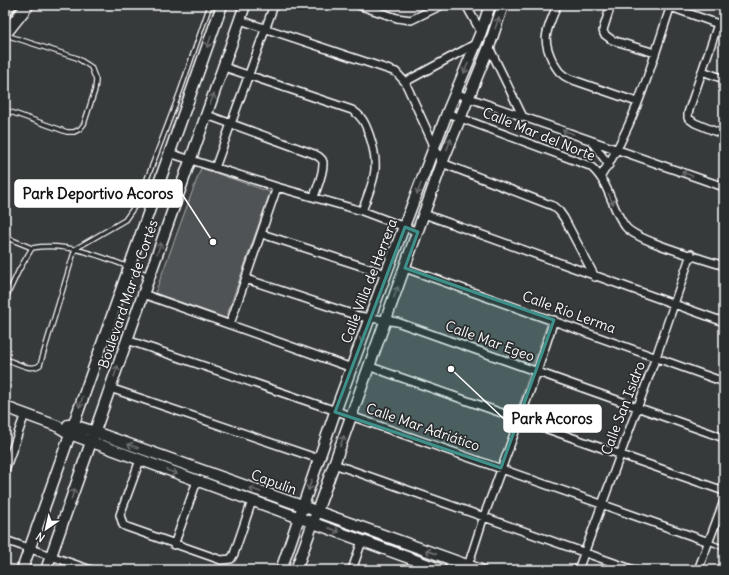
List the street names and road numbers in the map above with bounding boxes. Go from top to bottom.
street label: Calle Mar del Norte [480,103,598,165]
street label: Calle Villa de Herrera [337,216,401,346]
street label: Boulevard Mar de Cortés [94,217,162,371]
street label: Calle Río Lerma [520,287,618,337]
street label: Calle Mar Egeo [443,317,537,366]
street label: Calle San Isidro [597,359,649,457]
street label: Calle Mar Adriático [364,399,482,455]
street label: Capulín [249,465,299,499]

